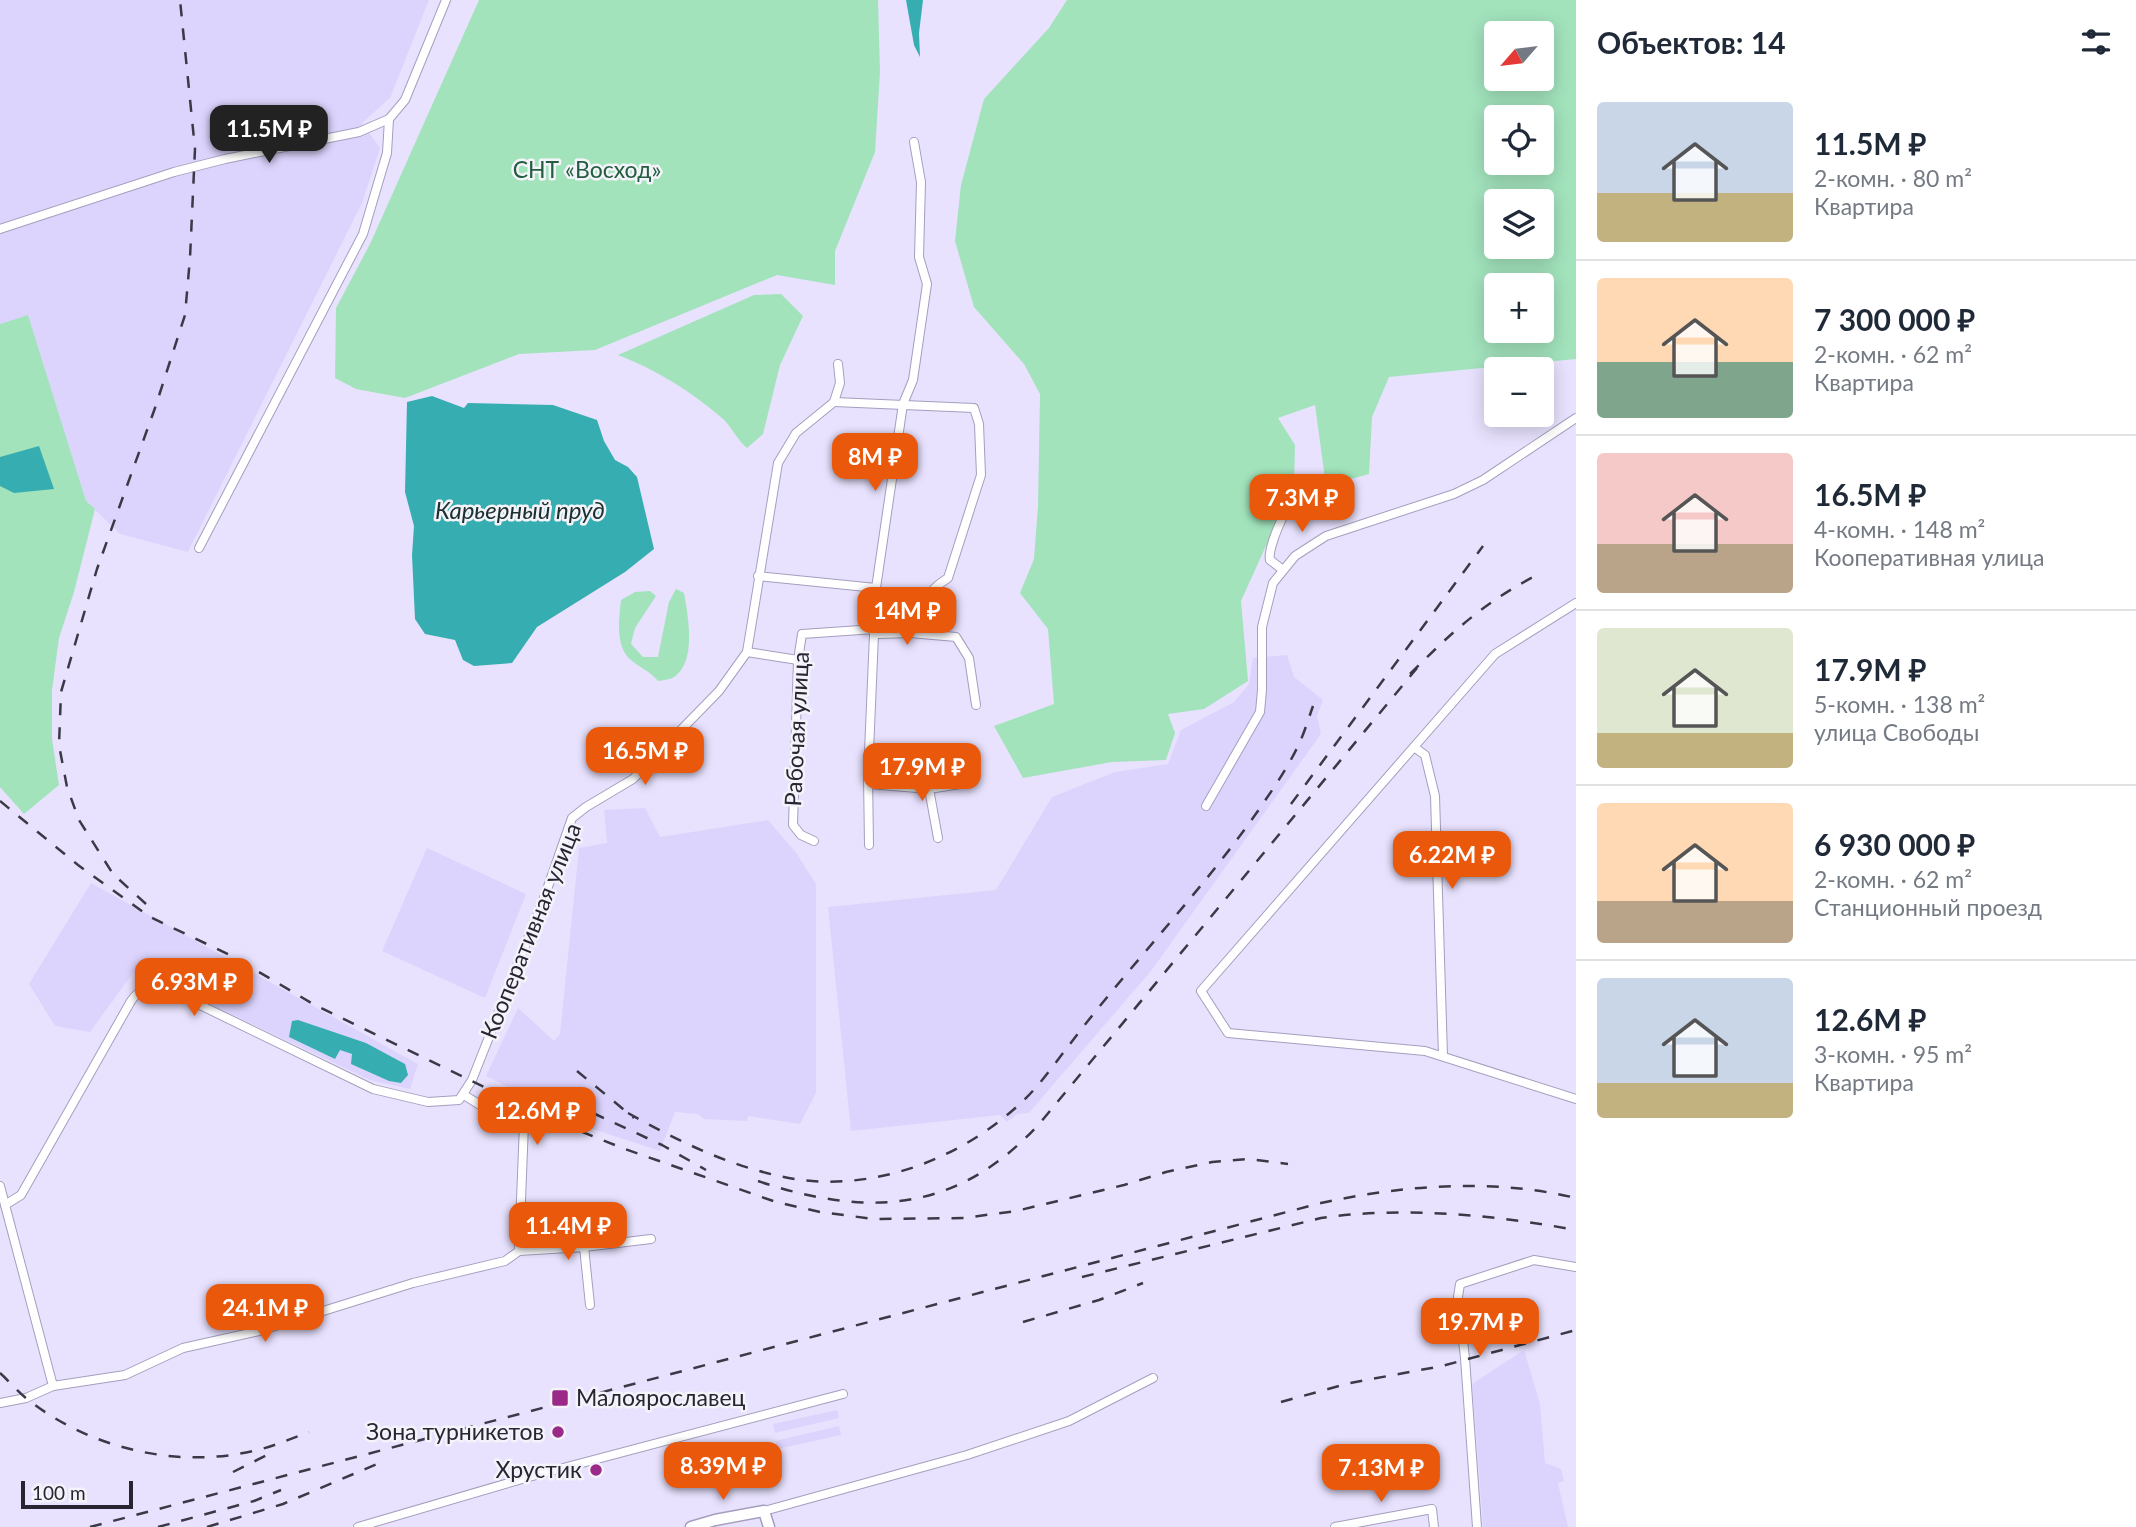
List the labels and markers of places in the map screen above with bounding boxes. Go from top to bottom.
pin: 11.5M ₽ [204,106,334,165]
pin: 8M ₽ [834,434,916,493]
pin: 7.3M ₽ [1245,475,1359,534]
pin: 14M ₽ [858,588,956,647]
pin: 16.5M ₽ [580,728,710,787]
pin: 17.9M ₽ [857,744,987,803]
pin: 6.22M ₽ [1387,832,1517,891]
pin: 6.93M ₽ [129,958,259,1018]
pin: 12.6M ₽ [472,1088,602,1147]
pin: 11.4M ₽ [503,1202,633,1262]
pin: 24.1M ₽ [200,1284,330,1344]
pin: 19.7M ₽ [1415,1298,1545,1358]
place label: Малоярославец [576,1383,746,1411]
marker: Малоярославец [550,1388,570,1408]
place label: Зона турникетов [366,1417,544,1445]
marker: Зона турникетов [550,1424,566,1440]
pin: 8.39M ₽ [658,1442,788,1502]
pin: 7.13M ₽ [1316,1444,1446,1504]
place label: Хрустик [495,1455,582,1483]
marker: Хрустик [588,1462,604,1478]

